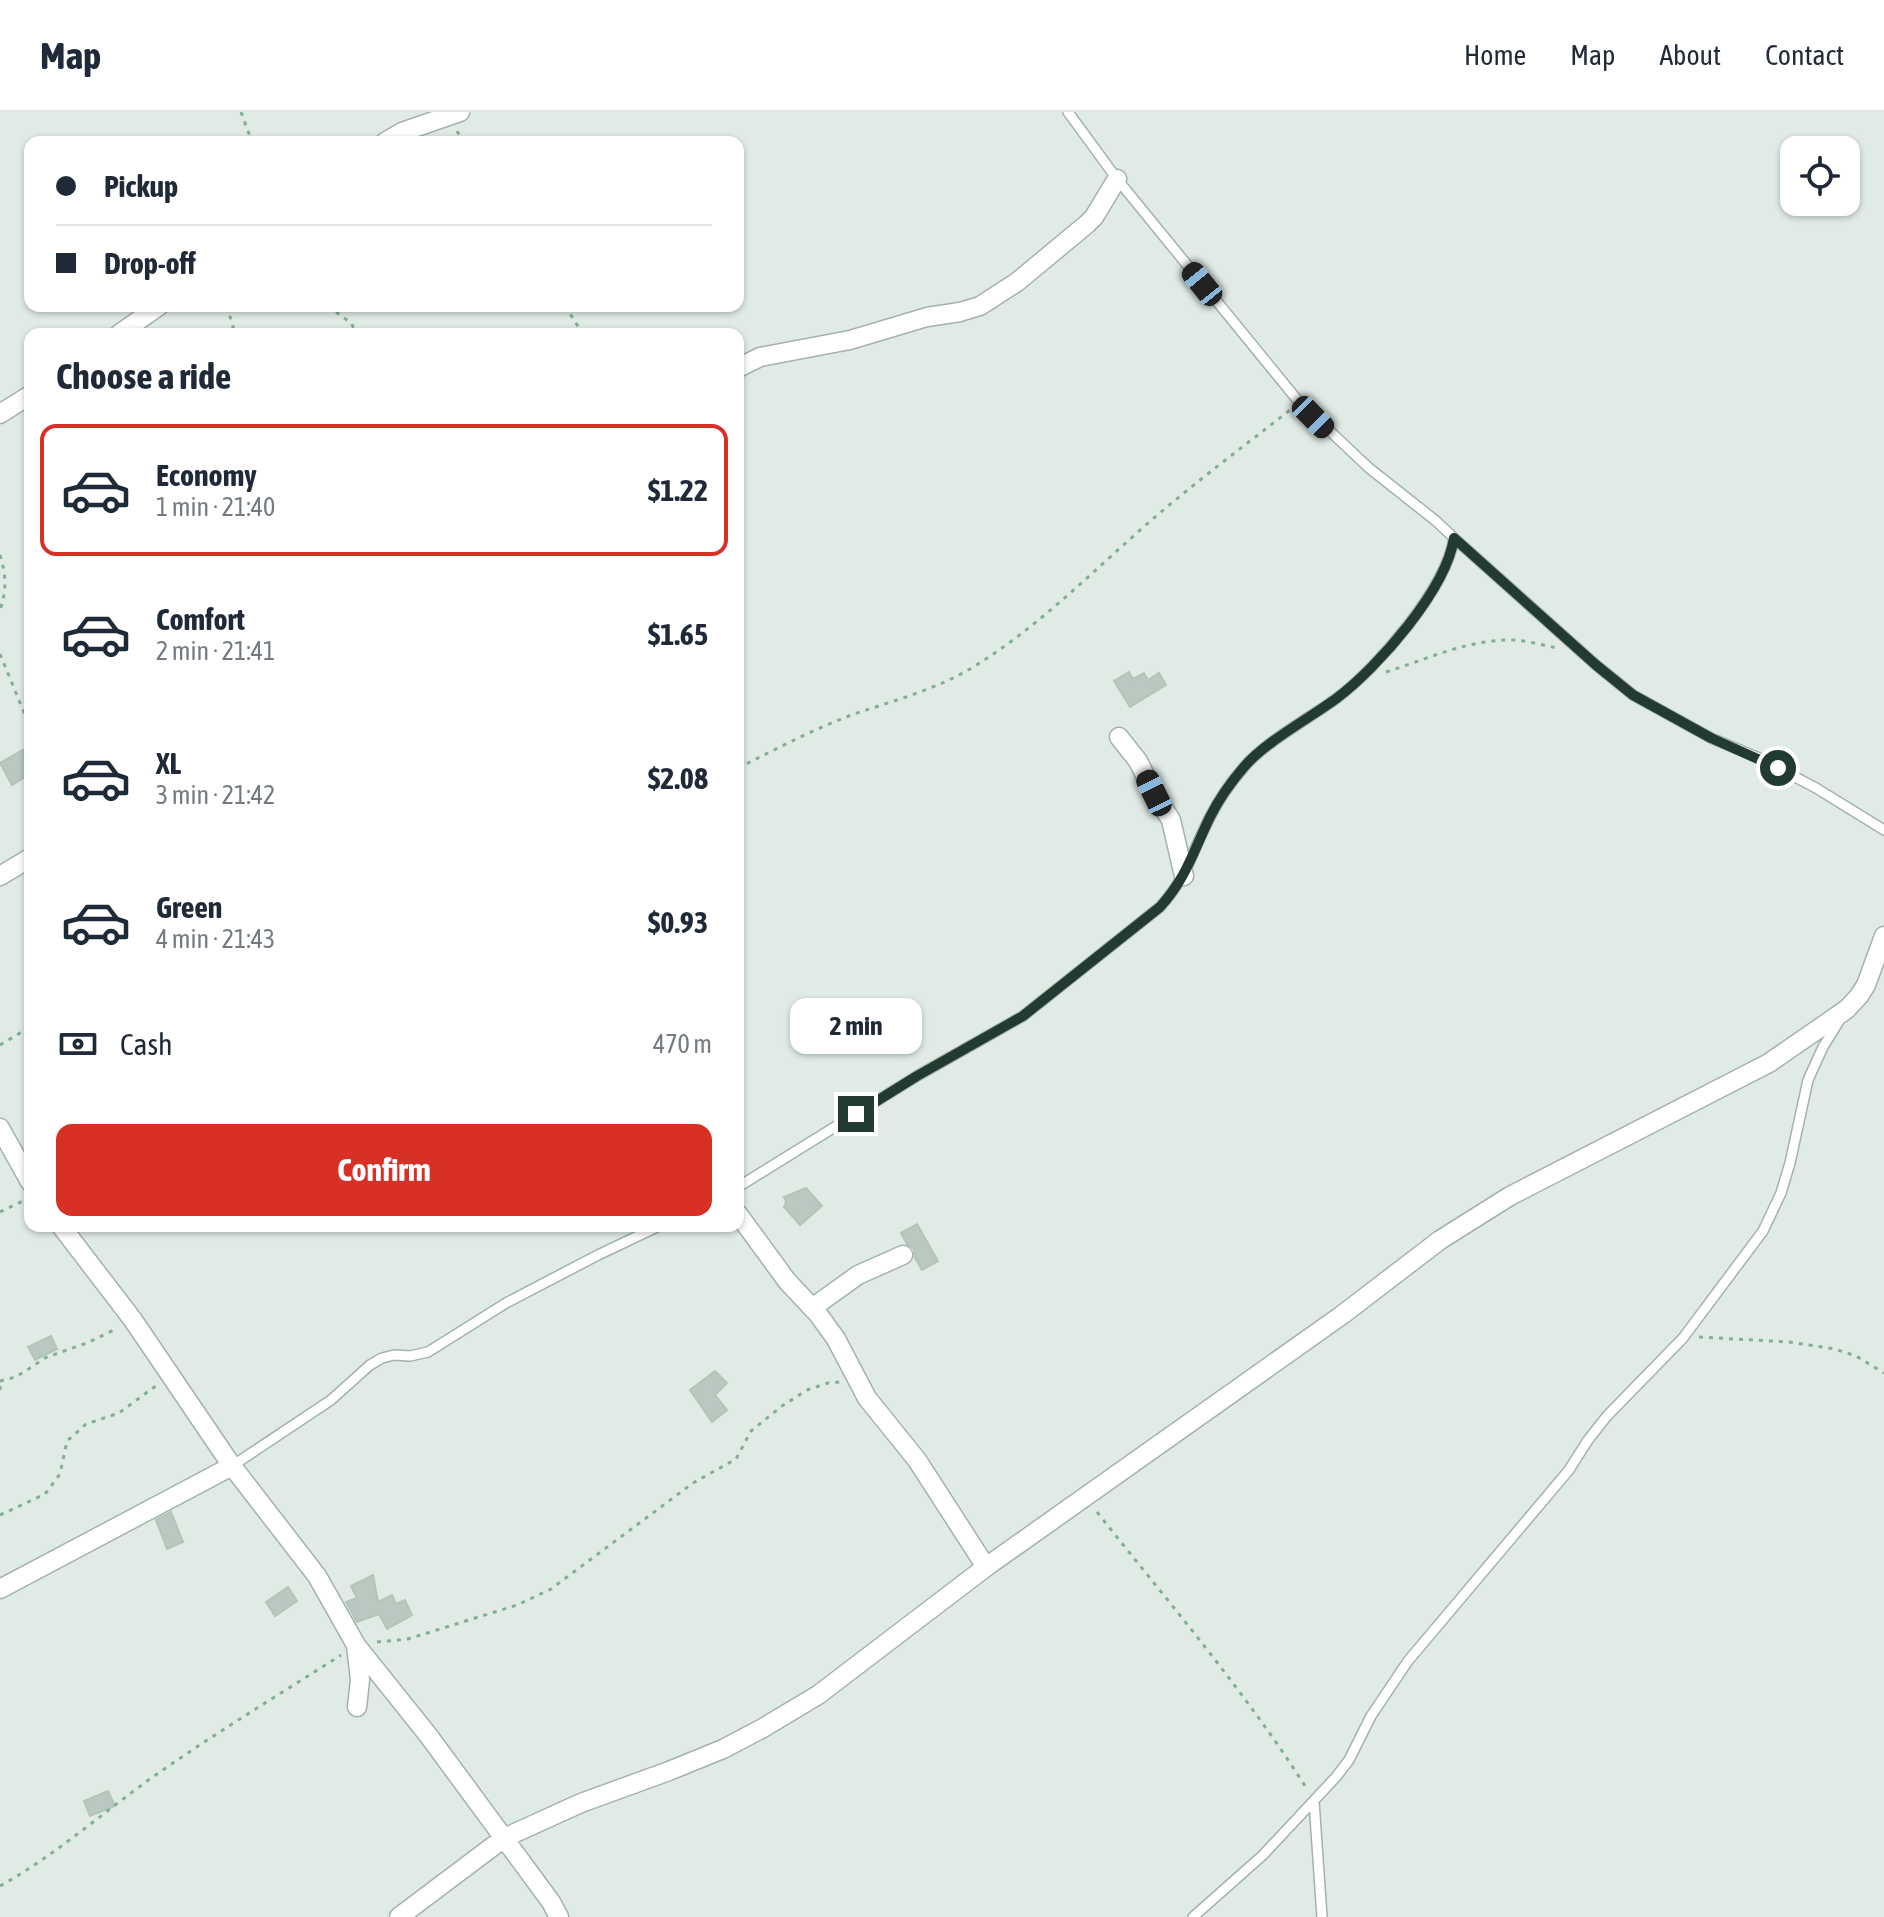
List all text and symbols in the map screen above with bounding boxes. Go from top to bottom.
text: Map [40,34,101,77]
text: Home [1464,39,1526,71]
text: Map [1570,39,1615,71]
text: About [1659,39,1721,71]
text: Contact [1765,39,1844,71]
map controls [1780,136,1860,216]
button: locate [1780,136,1860,216]
text: Pickup [104,169,178,203]
text: Drop-off [104,246,196,280]
car [1178,258,1226,310]
text: Choose a ride [56,355,231,397]
car [1288,392,1338,442]
icon: car [60,454,132,526]
text: Economy [156,458,257,492]
text: $1.22 [648,473,708,507]
text: 1 min · 21:40 [156,492,275,522]
icon: car [60,598,132,670]
text: Comfort [156,602,245,636]
text: $1.65 [648,617,708,651]
text: 2 min · 21:41 [156,636,275,666]
icon: car [60,742,132,814]
text: XL [156,746,181,780]
route start [1760,750,1796,786]
text: $2.08 [648,761,708,795]
car [1133,766,1175,820]
text: 3 min · 21:42 [156,780,275,810]
icon: car [60,886,132,958]
text: Green [156,890,222,924]
text: $0.93 [648,905,708,939]
text: 4 min · 21:43 [156,924,275,954]
callout: 2 min [790,998,922,1054]
text: 2 min [829,1011,883,1041]
icon: cash [56,1022,100,1066]
text: Cash [120,1027,173,1061]
text: 470 m [653,1029,712,1059]
route end [838,1096,874,1132]
button: Confirm [56,1124,712,1216]

